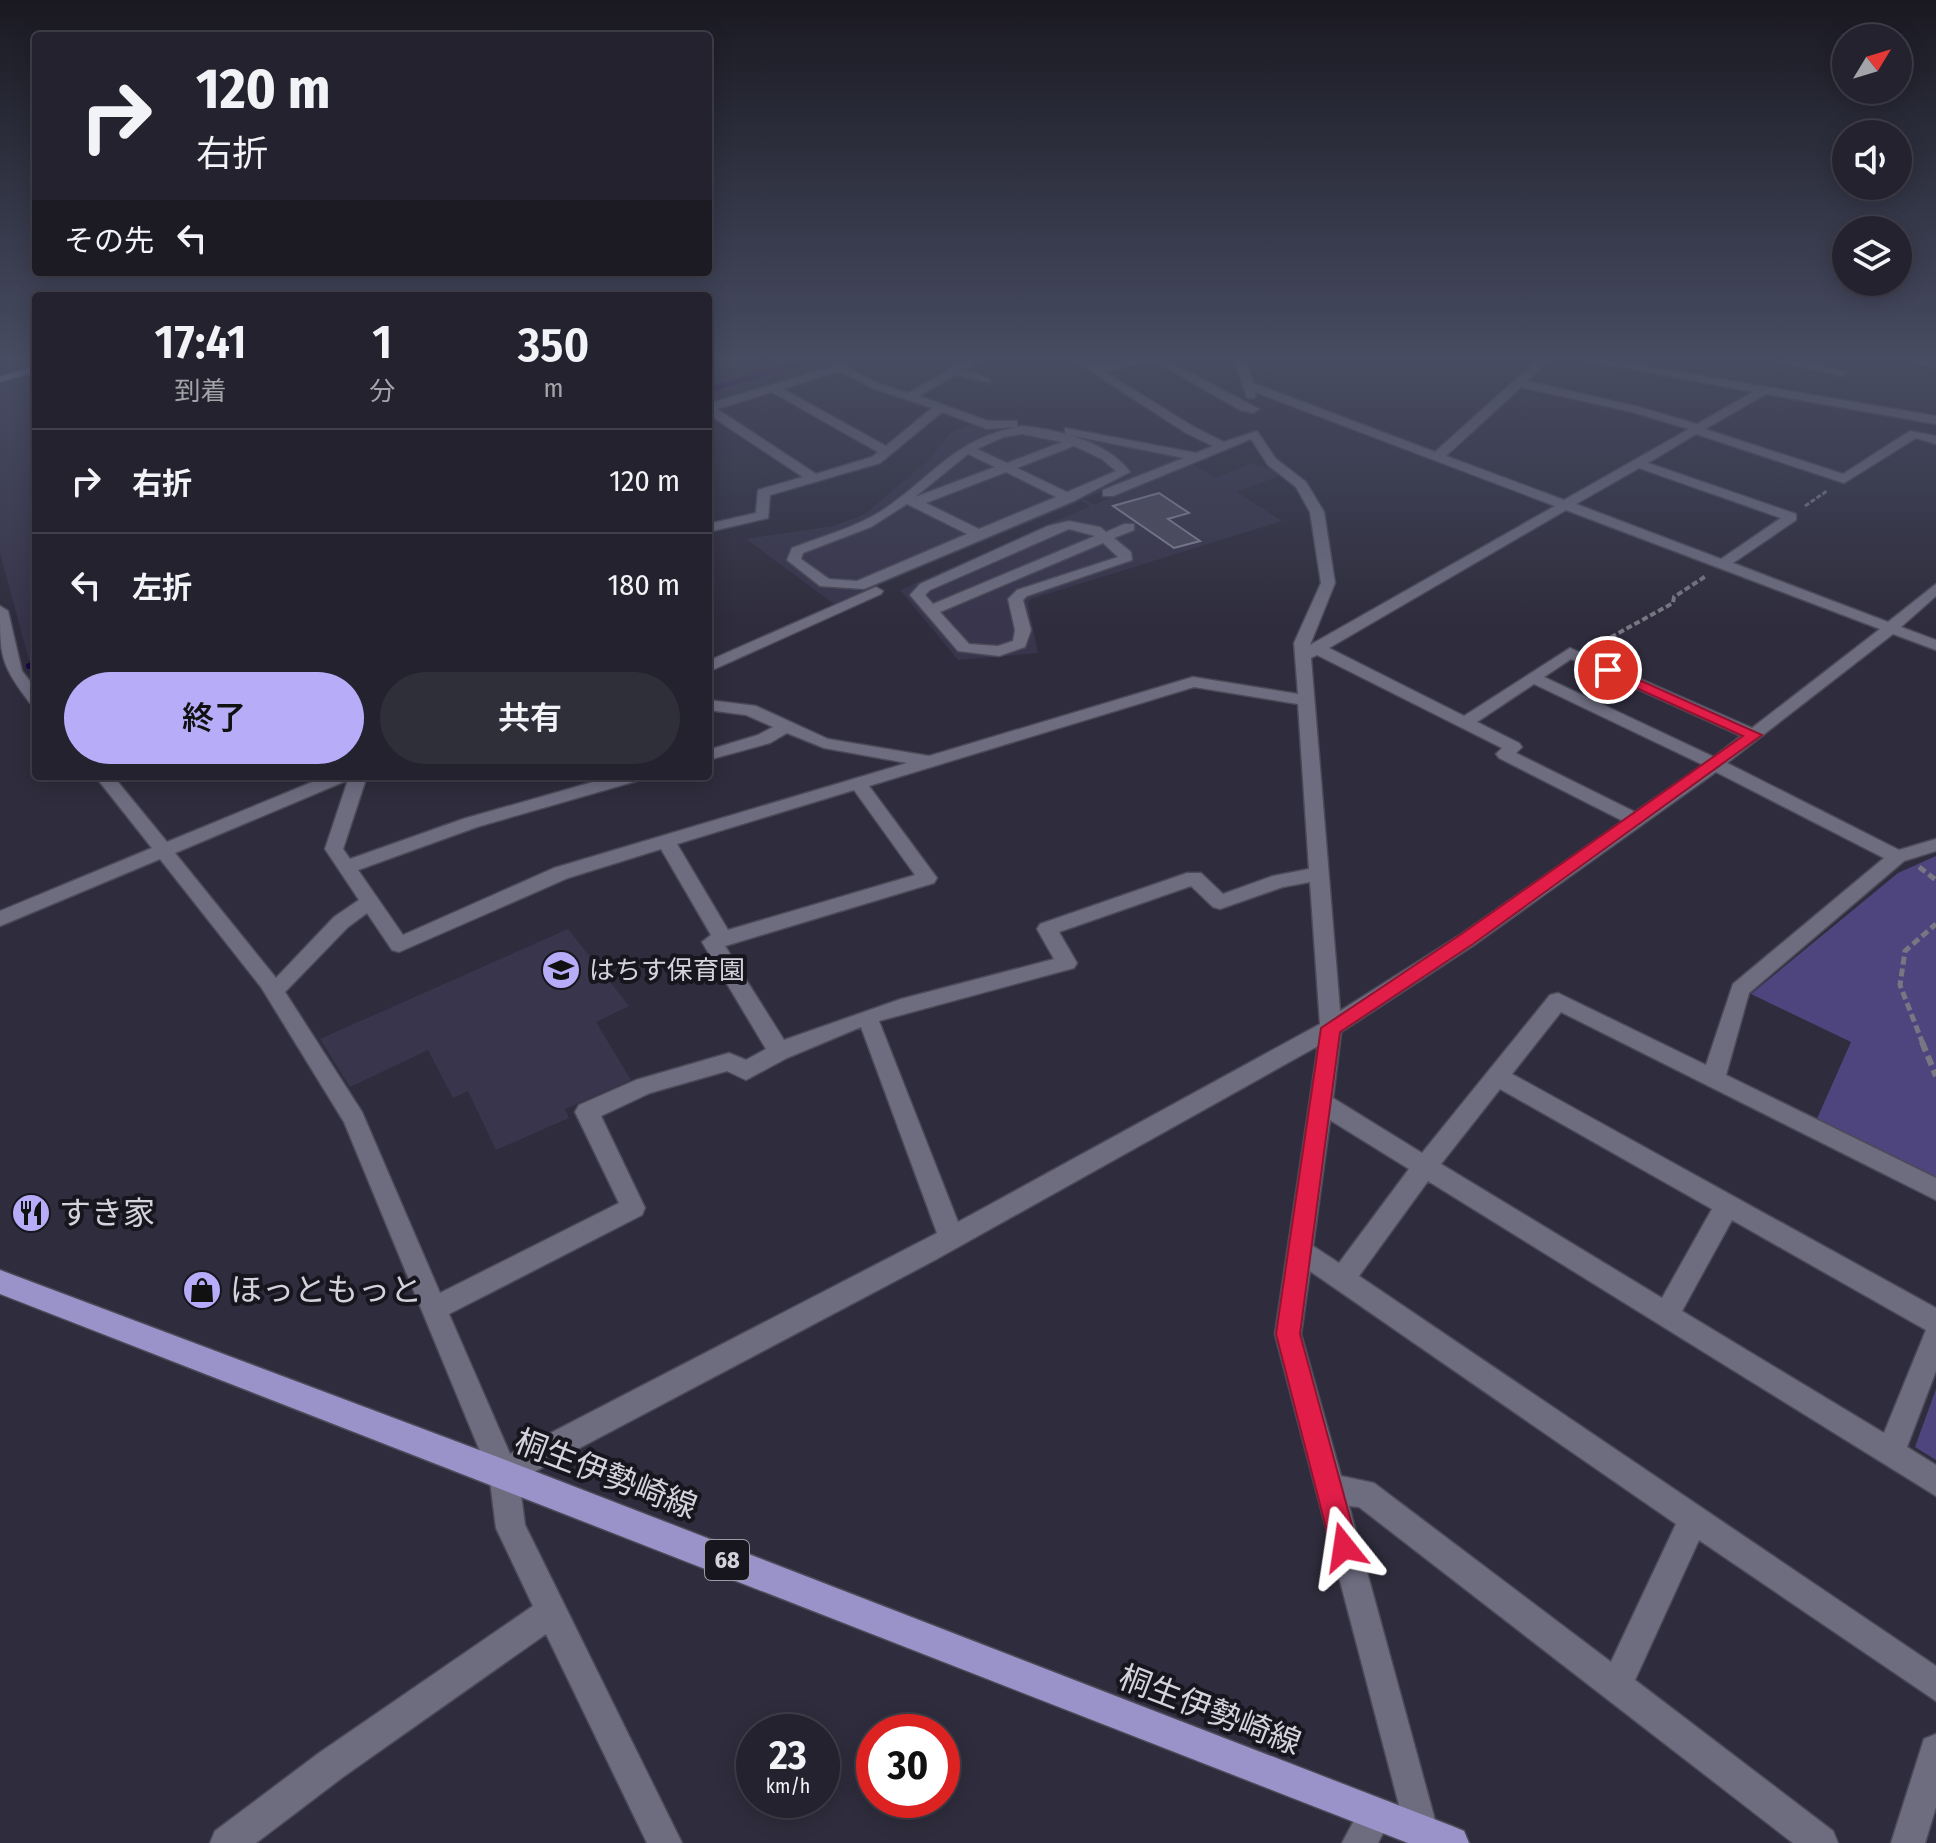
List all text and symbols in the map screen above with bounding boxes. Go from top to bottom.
north arrow [1832,24,1912,104]
map controls [1832,24,1912,296]
text: 120 m [196,56,331,123]
icon: right [64,64,168,168]
button: sound [1832,120,1912,200]
text: 右折 [196,132,268,176]
icon: left [170,216,214,260]
button: layers [1832,216,1912,296]
text: その先 [64,223,154,259]
text: 17:41 [155,313,247,371]
text: 1 [372,313,392,371]
text: 350 [518,316,589,374]
text: m [544,373,564,404]
text: 到着 [175,376,227,407]
text: 分 [369,376,395,407]
icon: right [64,459,108,503]
text: 120 m [609,463,680,499]
text: 右折 [132,466,192,502]
icon: left [64,563,108,607]
text: 180 m [608,567,680,603]
text: 左折 [132,570,192,606]
pin [1574,636,1642,704]
icon: arrive [1586,648,1630,692]
button: 終了 [64,672,364,764]
button: 共有 [380,672,680,764]
school or university icon: はちす保育園 [540,949,582,991]
place label: はちす保育園 [589,955,745,986]
restaurant icon: すき家 [10,1192,52,1234]
place label: すき家 [59,1194,155,1232]
shop icon: ほっともっと [181,1269,223,1311]
place label: ほっともっと [230,1271,422,1309]
street label: 桐生伊勢崎線 [510,1422,702,1526]
position arrow [1302,1505,1386,1589]
road number: 68 [705,1540,749,1580]
street label: 桐生伊勢崎線 [1114,1658,1306,1762]
speed limit sign: 30 [856,1714,960,1818]
text: 23 [769,1732,807,1780]
text: km/h [766,1774,810,1798]

